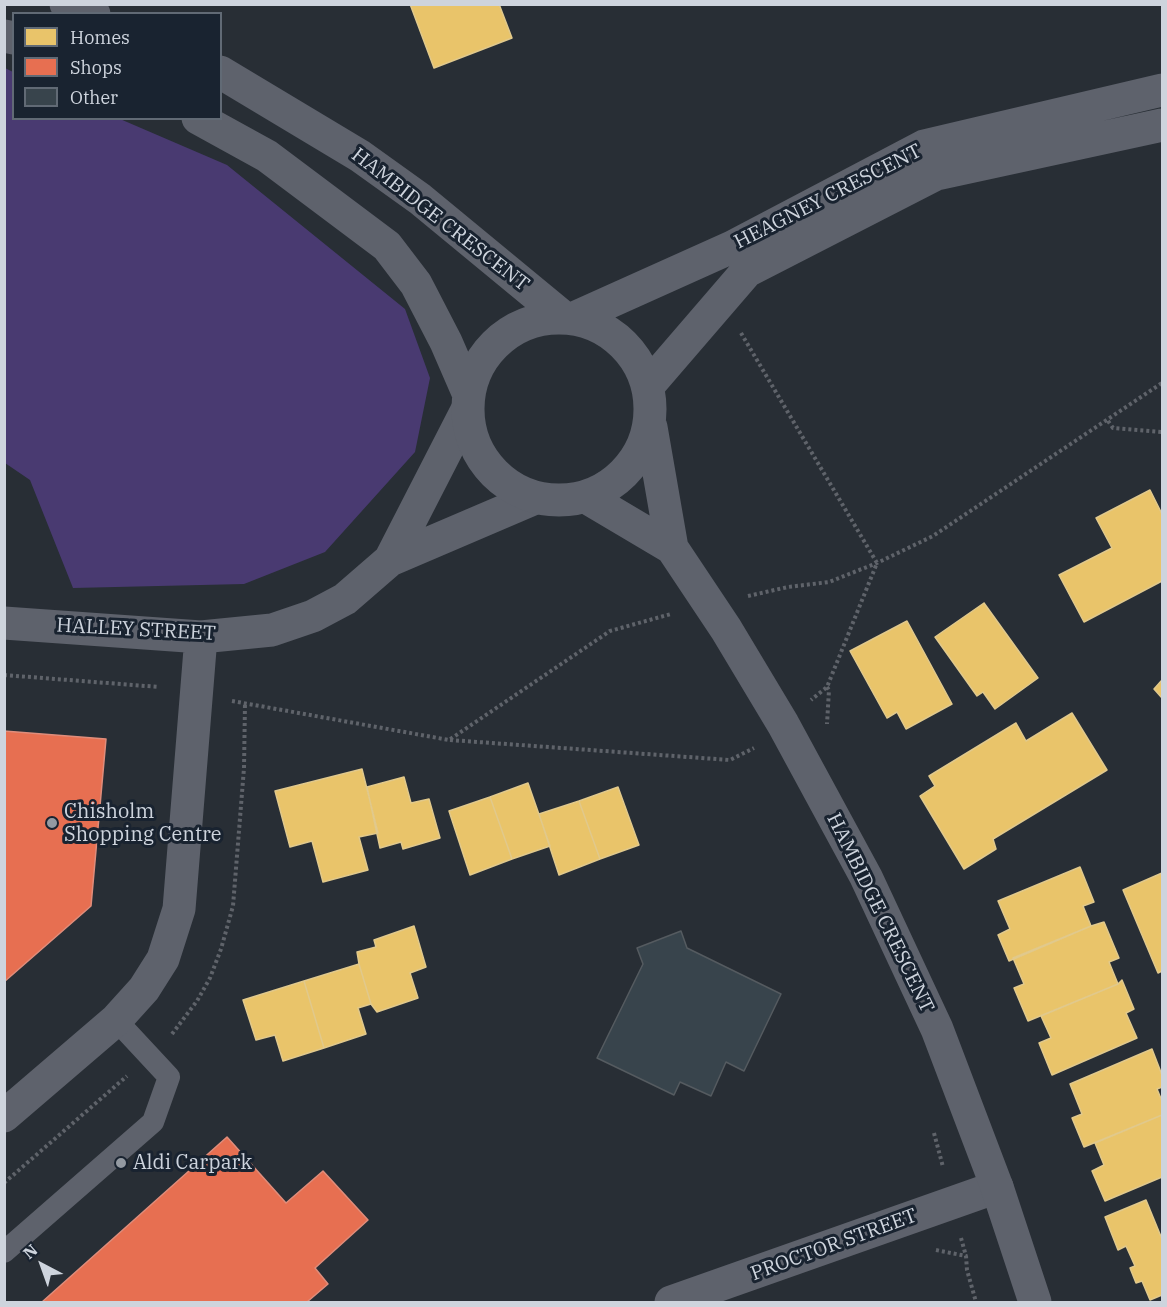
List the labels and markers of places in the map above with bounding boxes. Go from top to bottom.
place label: Chisholm Shopping Centre [64,800,222,847]
marker: Chisholm Shopping Centre [45,816,59,830]
place label: Aldi Carpark [133,1151,252,1175]
marker: Aldi Carpark [114,1156,128,1170]

